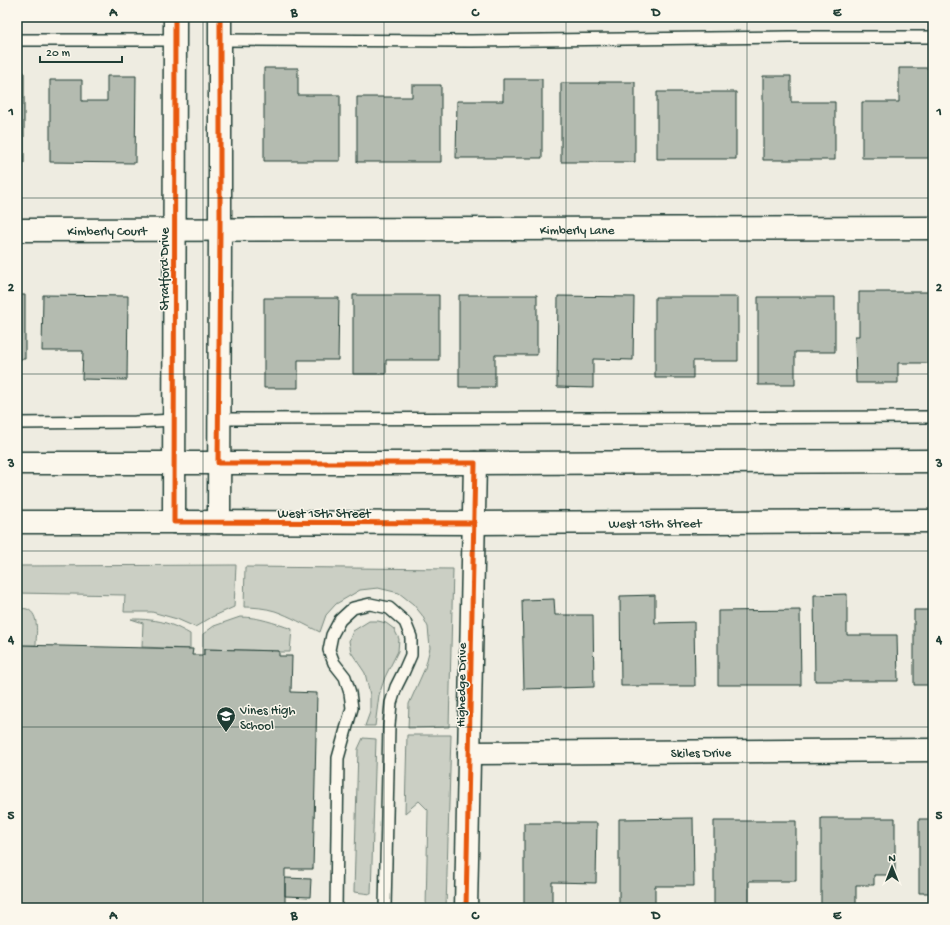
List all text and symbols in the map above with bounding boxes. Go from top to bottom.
text: A [108,6,118,21]
text: B [290,6,299,21]
text: C [470,6,480,21]
text: D [651,6,661,21]
text: E [833,6,842,21]
scale bar [40,38,122,64]
text: 20 m [46,47,71,61]
text: 1 [7,105,14,120]
text: 1 [935,105,942,120]
street label: Kimberly Lane [540,224,615,239]
street label: Kimberly Court [67,225,149,240]
street label: Stratford Drive [158,227,173,310]
text: 2 [8,281,15,296]
text: 2 [936,281,943,296]
text: 3 [7,457,15,472]
text: 3 [935,457,943,472]
street label: West 15th Street [277,507,372,522]
street label: West 15th Street [608,517,703,532]
text: 4 [7,633,15,648]
text: 4 [935,633,943,648]
street label: Highedge Drive [454,642,471,727]
place label: Vines High School [239,704,295,734]
school or university icon: Vines High School [215,705,237,733]
street label: Skiles Drive [671,746,732,762]
text: 5 [8,809,15,824]
text: 5 [936,809,943,824]
north arrow [872,847,912,887]
text: N [888,853,896,865]
text: A [108,909,118,924]
text: B [290,909,299,924]
text: C [470,909,480,924]
text: D [651,909,661,924]
text: E [833,909,842,924]

